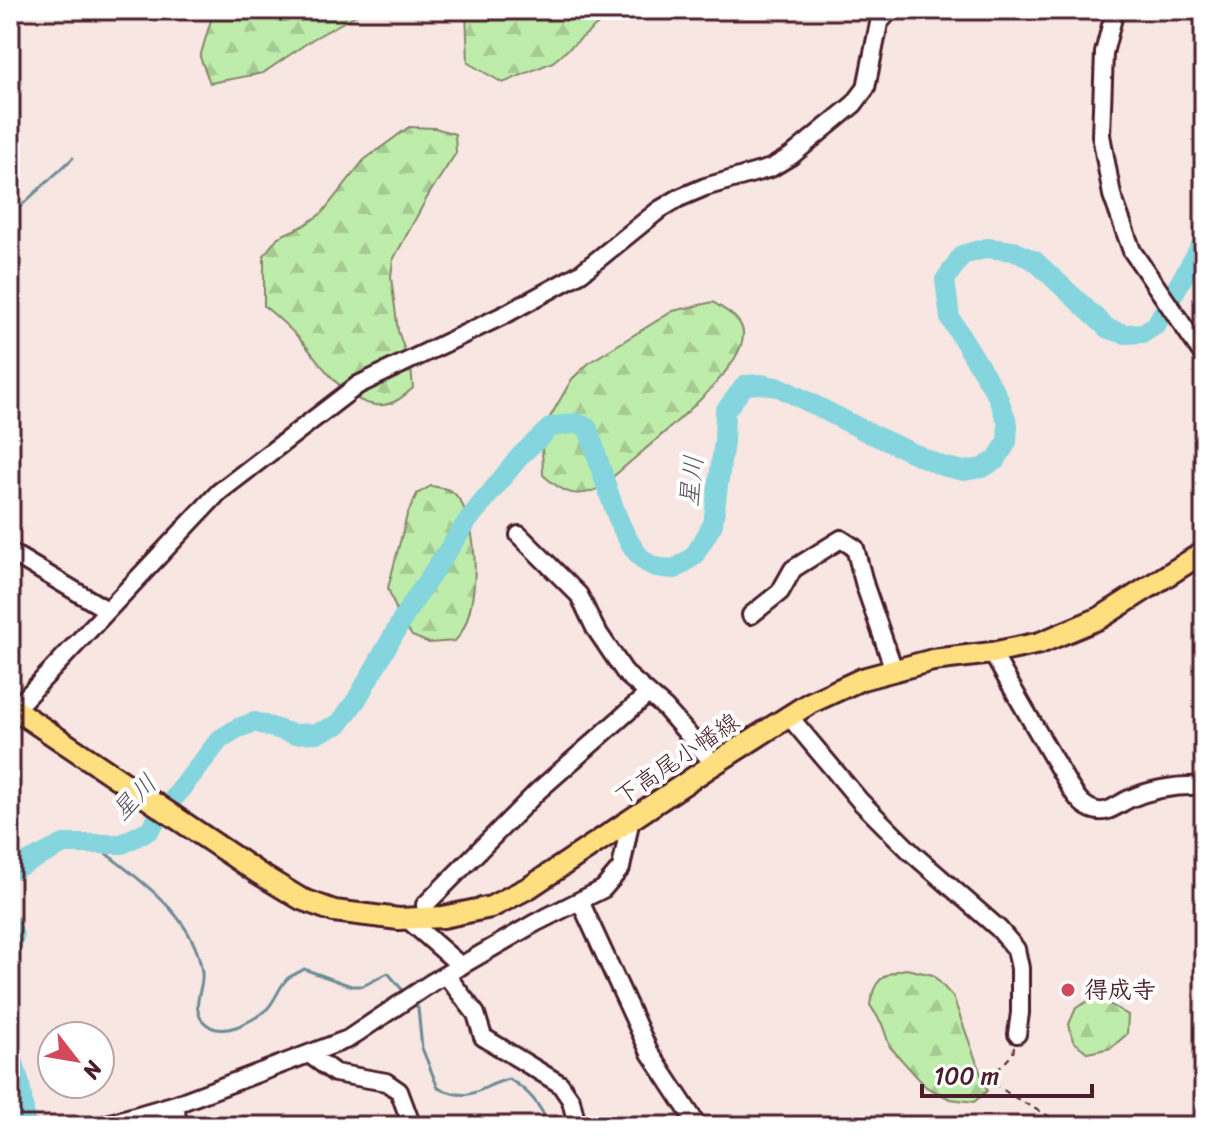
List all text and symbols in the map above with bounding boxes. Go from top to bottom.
water label: 星川 [665,453,717,509]
street label: 下高尾小幡線 [606,701,748,817]
water label: 星川 [99,762,169,832]
place label: 得成寺 [1084,969,1156,1011]
marker: 得成寺 [1059,981,1077,999]
north arrow [36,1020,116,1100]
scale bar [922,1048,1092,1098]
text: N [72,1053,114,1087]
text: 100 m [934,1055,999,1097]

